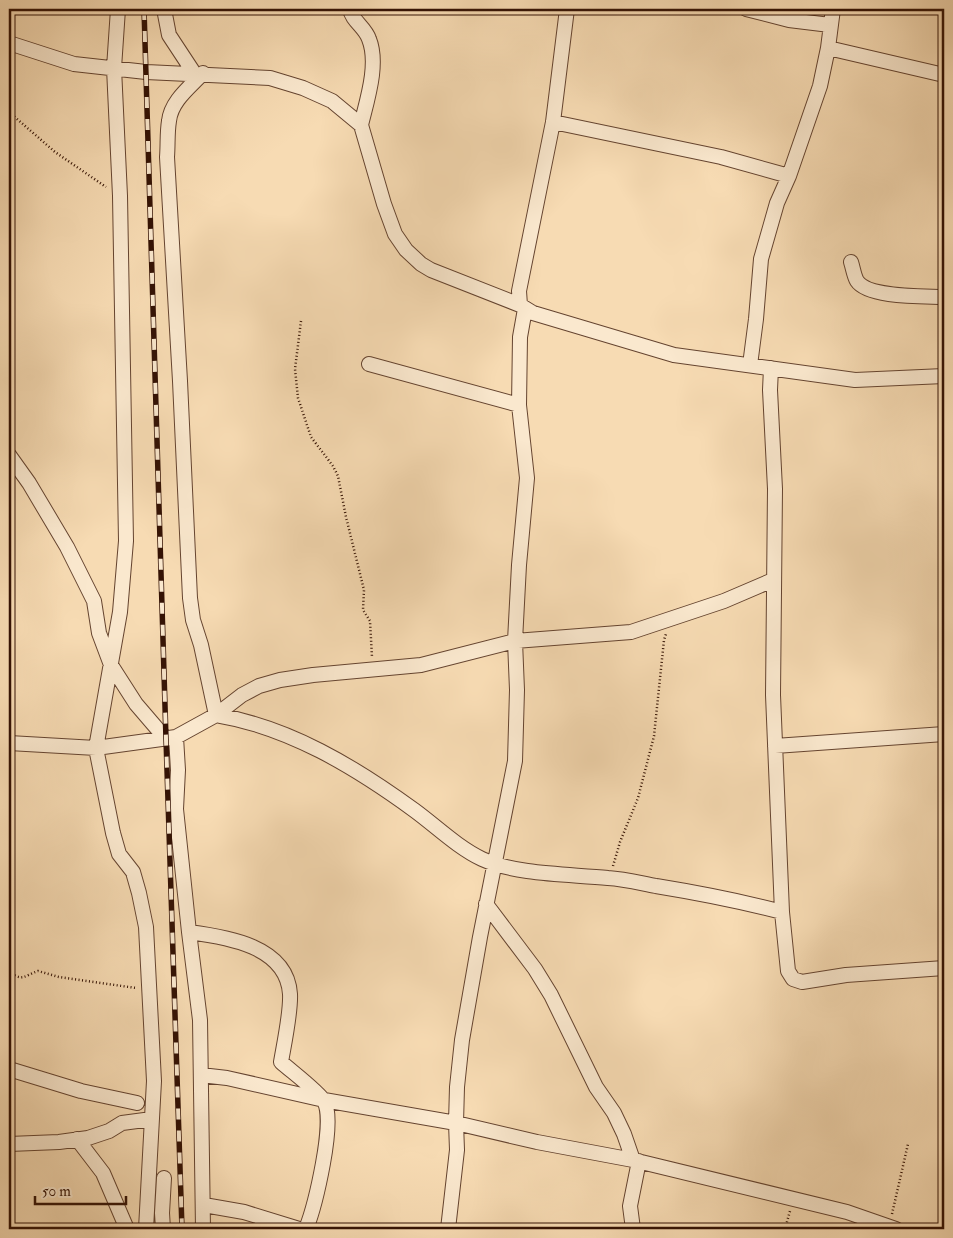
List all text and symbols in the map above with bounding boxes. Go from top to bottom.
scale bar [35,1173,126,1205]
text: 50 m [42,1182,71,1201]

